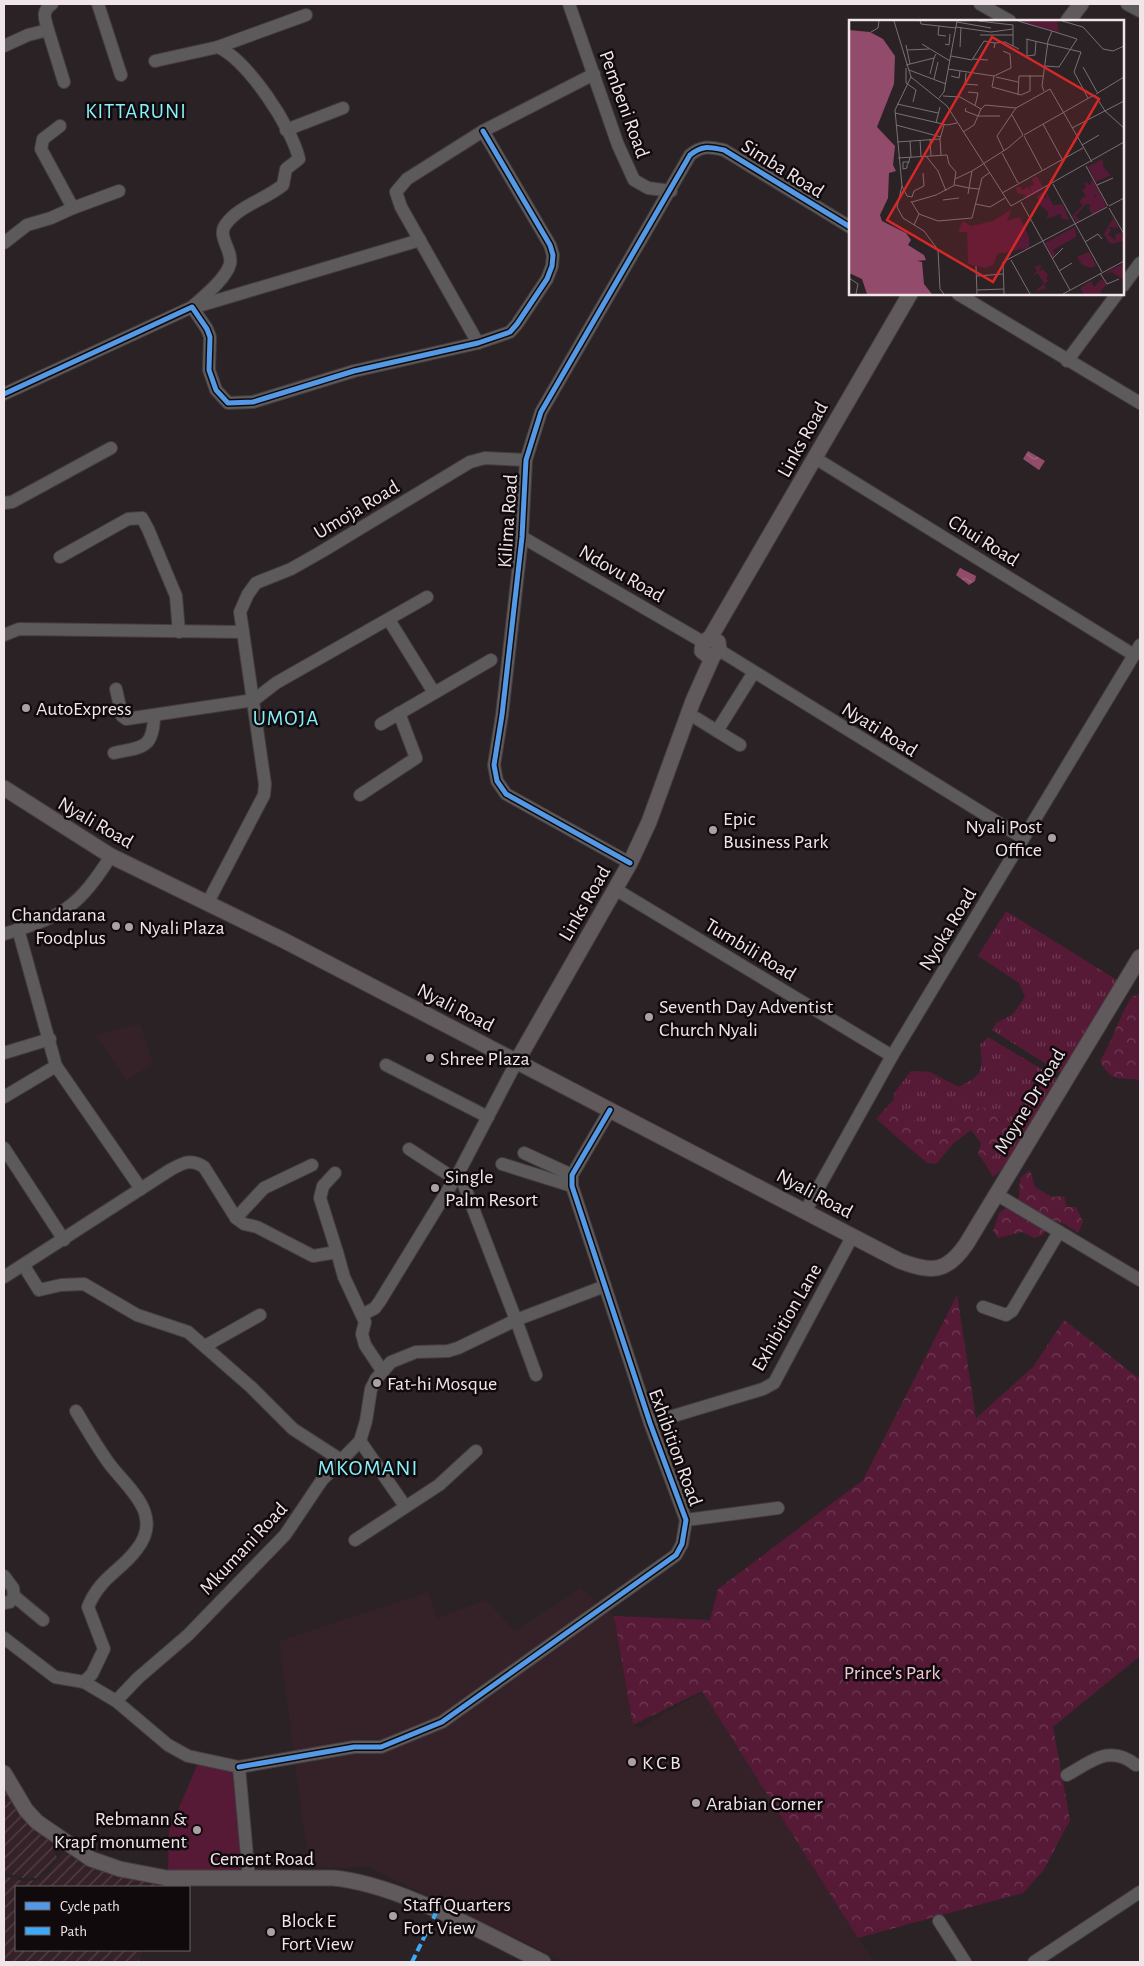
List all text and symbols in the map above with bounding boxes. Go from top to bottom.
inset map [849,20,1124,295]
street label: Pembeni Road [595,48,653,161]
district label: KITTARUNI [85,101,187,122]
street label: Simba Road [738,136,827,202]
street label: Links Road [774,398,832,481]
street label: Kilima Road [495,474,521,569]
street label: Umoja Road [310,477,403,543]
street label: Chui Road [945,511,1022,570]
street label: Ndovu Road [575,541,668,606]
place label: AutoExpress [36,699,132,719]
street label: Nyati Road [838,699,921,761]
marker: AutoExpress [20,702,32,714]
district label: UMOJA [253,708,319,729]
street label: Nyali Road [54,793,137,852]
place label: Epic Business Park [723,809,828,852]
place label: Nyali Post Office [965,817,1043,860]
marker: Epic Business Park [707,824,719,836]
marker: Nyali Post Office [1046,832,1058,844]
street label: Links Road [555,863,614,944]
street label: Nyoka Road [916,885,980,974]
place label: Chandarana Foodplus [12,905,106,948]
street label: Tumbili Road [701,915,799,985]
place label: Nyali Plaza [139,918,225,938]
marker: Chandarana Foodplus [110,920,122,932]
marker: Nyali Plaza [123,921,135,933]
street label: Nyali Road [414,980,497,1036]
place label: Seventh Day Adventist Church Nyali [659,997,834,1040]
marker: Seventh Day Adventist Church Nyali [643,1011,655,1023]
street label: Moyne Dr Road [991,1045,1069,1158]
place label: Shree Plaza [440,1049,530,1069]
marker: Shree Plaza [424,1052,436,1064]
street label: Nyali Road [773,1165,856,1222]
place label: Single Palm Resort [445,1167,538,1210]
marker: Single Palm Resort [429,1182,441,1194]
street label: Exhibition Lane [748,1261,826,1374]
place label: Fat-hi Mosque [387,1374,497,1394]
marker: Fat-hi Mosque [371,1377,383,1389]
street label: Exhibition Road [645,1386,705,1509]
district label: MKOMANI [318,1457,418,1479]
street label: Mkumani Road [196,1499,291,1599]
park label: Prince's Park [844,1663,940,1683]
place label: K C B [642,1753,681,1773]
marker: K C B [626,1756,638,1768]
place label: Arabian Corner [706,1794,823,1814]
marker: Arabian Corner [690,1797,702,1809]
place label: Rebmann & Krapf monument [54,1809,188,1852]
marker: Rebmann & Krapf monument [191,1824,203,1836]
street label: Cement Road [210,1849,314,1869]
legend [15,1886,190,1951]
place label: Staff Quarters Fort View [403,1895,511,1938]
text: Cycle path [60,1899,120,1914]
marker: Staff Quarters Fort View [387,1910,399,1922]
place label: Block E Fort View [281,1911,354,1954]
text: Path [60,1924,87,1939]
marker: Block E Fort View [265,1926,277,1938]

